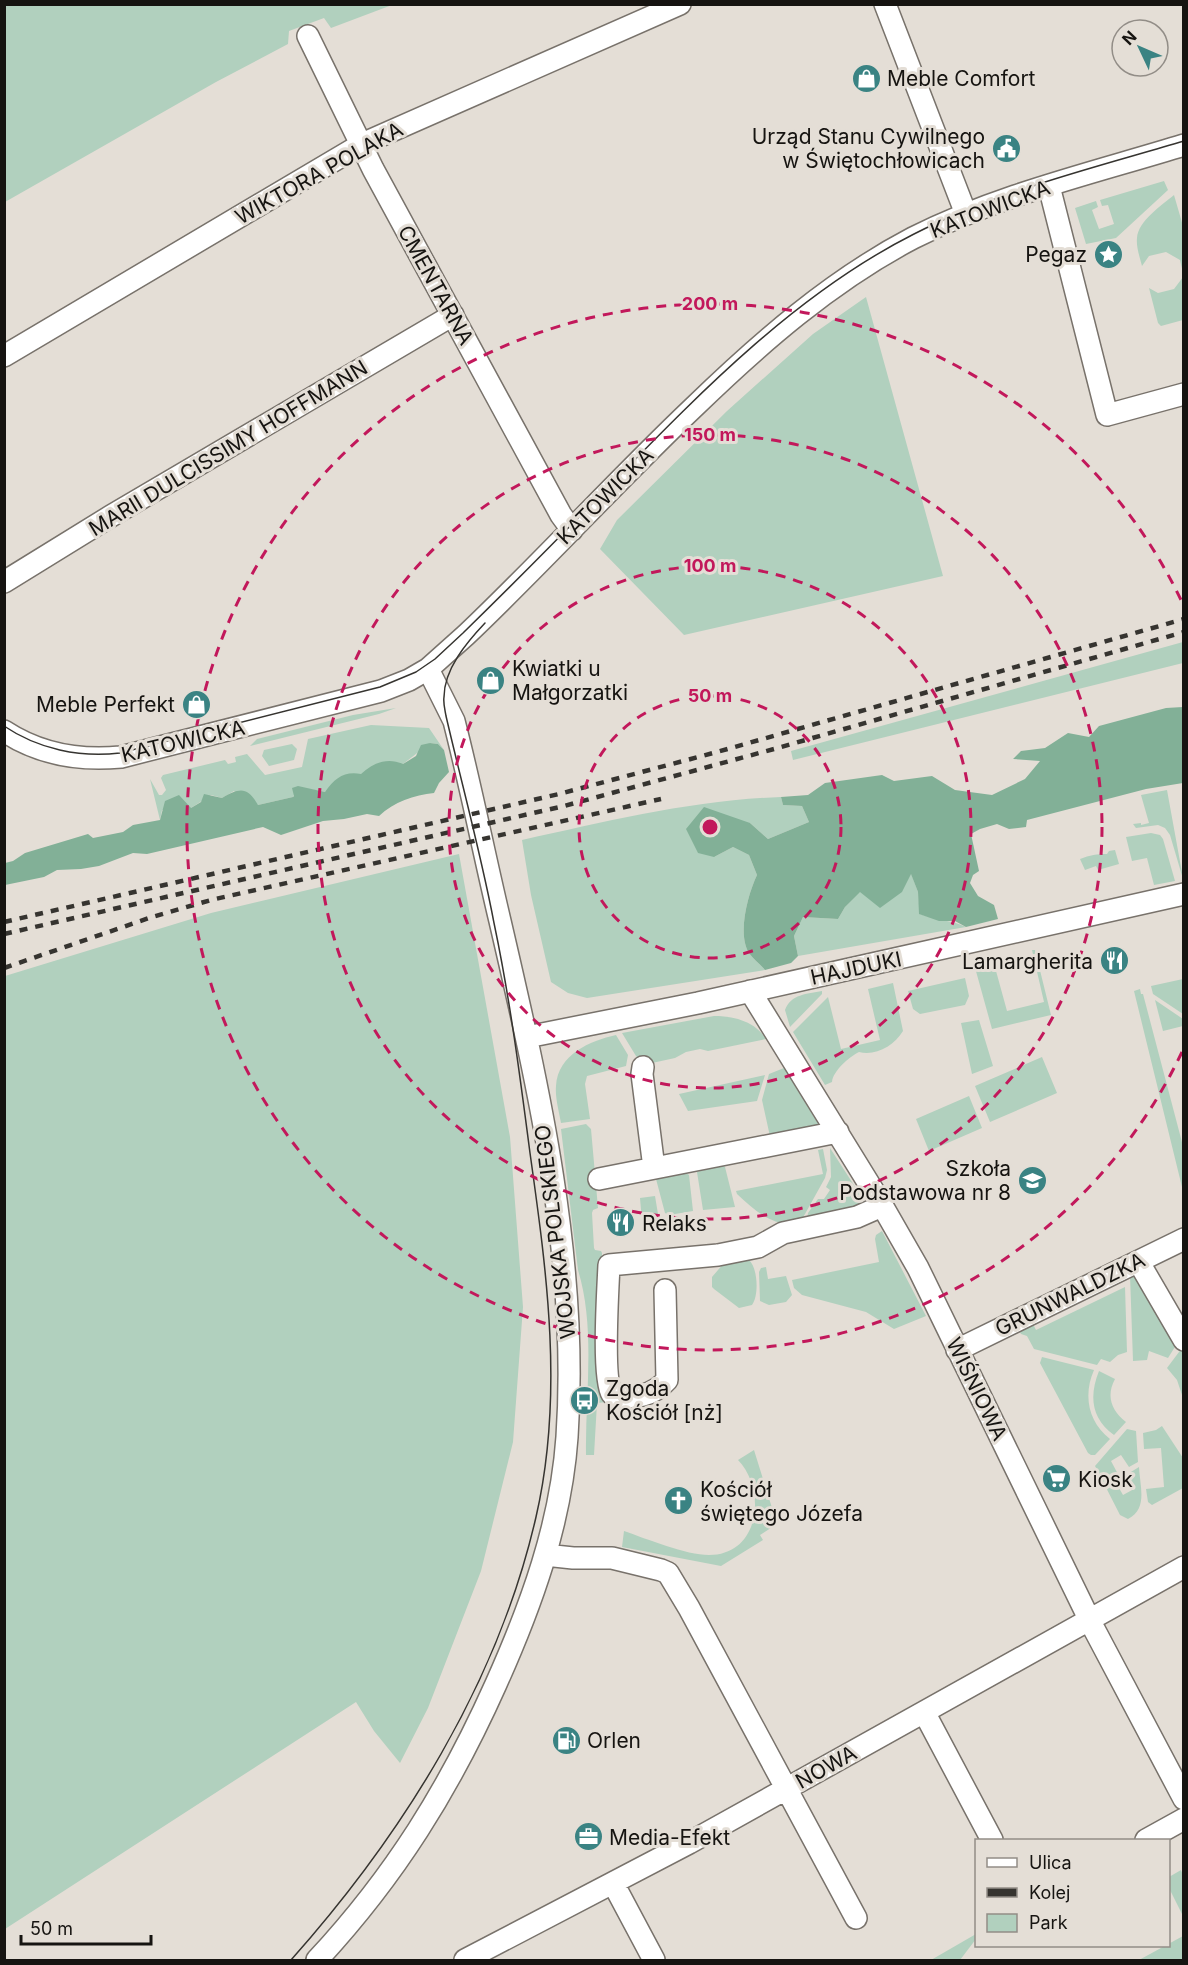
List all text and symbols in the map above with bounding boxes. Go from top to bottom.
north arrow [1110,18,1170,78]
text: N [1118,26,1141,49]
shop icon: Meble Comfort [850,62,882,94]
place label: Meble Comfort [887,66,1036,91]
street label: WIKTORA POLAKA [231,117,407,229]
place label: Urząd Stanu Cywilnego w Świętochłowicach [752,124,985,173]
public building icon: Urząd Stanu Cywilnego w Świętochłowicach [990,132,1022,164]
street label: KATOWICKA [927,175,1053,243]
street label: CMENTARNA [393,221,479,349]
place icon: Pegaz [1092,238,1124,270]
place label: Pegaz [1025,242,1087,267]
text: 200 m [682,293,738,314]
street label: MARII DULCISSIMY HOFFMANN [84,355,372,541]
text: 150 m [684,424,736,445]
street label: KATOWICKA [552,443,658,549]
text: 100 m [684,555,736,576]
place label: Kwiatki u Małgorzatki [512,656,628,705]
shop icon: Kwiatki u Małgorzatki [475,664,507,696]
text: 50 m [688,685,732,706]
shop icon: Meble Perfekt [180,688,212,720]
place label: Meble Perfekt [36,692,175,717]
street label: KATOWICKA [119,715,247,767]
centre of rings [700,817,720,837]
restaurant icon: Lamargherita [1098,945,1130,977]
street label: HAJDUKI [808,946,904,990]
place label: Lamargherita [962,949,1093,974]
street label: WOJSKA POLSKIEGO [529,1123,581,1341]
place label: Szkoła Podstawowa nr 8 [839,1156,1011,1205]
school or university icon: Szkoła Podstawowa nr 8 [1016,1164,1048,1196]
restaurant icon: Relaks [605,1207,637,1239]
place label: Relaks [642,1211,707,1236]
street label: GRUNWALDZKA [991,1247,1149,1341]
street label: WIŚNIOWA [941,1333,1014,1445]
place label: Zgoda Kościół [nż] [606,1376,723,1425]
bus stop icon: Zgoda Kościół [nż] [569,1384,601,1416]
supermarket icon: Kiosk [1041,1463,1073,1495]
place label: Kiosk [1078,1467,1133,1492]
place label: Kościół świętego Józefa [700,1477,863,1526]
church icon: Kościół świętego Józefa [663,1485,695,1517]
fuel station icon: Orlen [550,1724,582,1756]
place label: Orlen [587,1728,641,1753]
street label: NOWA [791,1740,861,1794]
office icon: Media-Efekt [572,1821,604,1853]
place label: Media-Efekt [609,1825,730,1850]
legend [975,1839,1170,1947]
text: Ulica [1029,1852,1072,1873]
text: Kolej [1029,1882,1070,1903]
scale bar [21,1908,152,1946]
text: Park [1029,1912,1068,1933]
text: 50 m [30,1918,73,1939]

